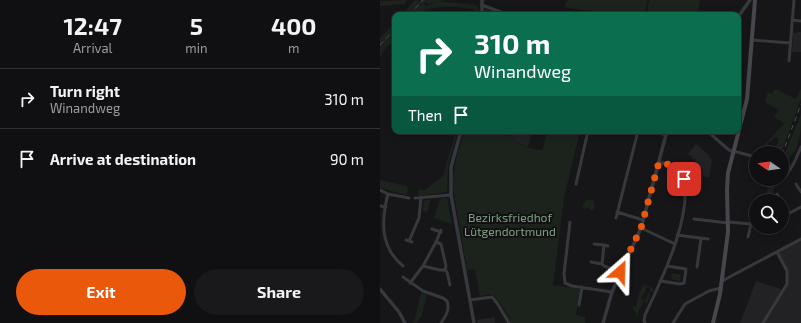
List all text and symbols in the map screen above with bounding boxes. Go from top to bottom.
text: 12:47 [63,11,122,40]
text: 5 [190,11,203,40]
text: 400 [271,11,317,40]
text: 310 m [474,26,550,60]
icon: right [408,28,460,80]
text: Arrival [73,40,112,56]
text: min [185,40,208,56]
text: m [288,40,299,56]
text: Winandweg [474,60,571,82]
text: Turn right [50,82,120,100]
icon: right [16,88,38,110]
text: 310 m [324,90,364,108]
text: Winandweg [50,100,120,116]
icon: arrive [450,104,472,126]
text: Then [408,106,442,124]
north arrow [749,146,789,186]
map controls [749,146,789,234]
icon: arrive [16,148,38,170]
text: Arrive at destination [50,150,196,168]
text: 90 m [330,150,364,168]
pin [667,162,701,196]
icon: arrive [673,168,695,190]
button: search [749,194,789,234]
park label: Bezirksfriedhof Lütgendortmund [464,210,556,238]
position arrow [599,251,641,293]
button: Exit [16,269,186,315]
button: Share [194,269,364,315]

